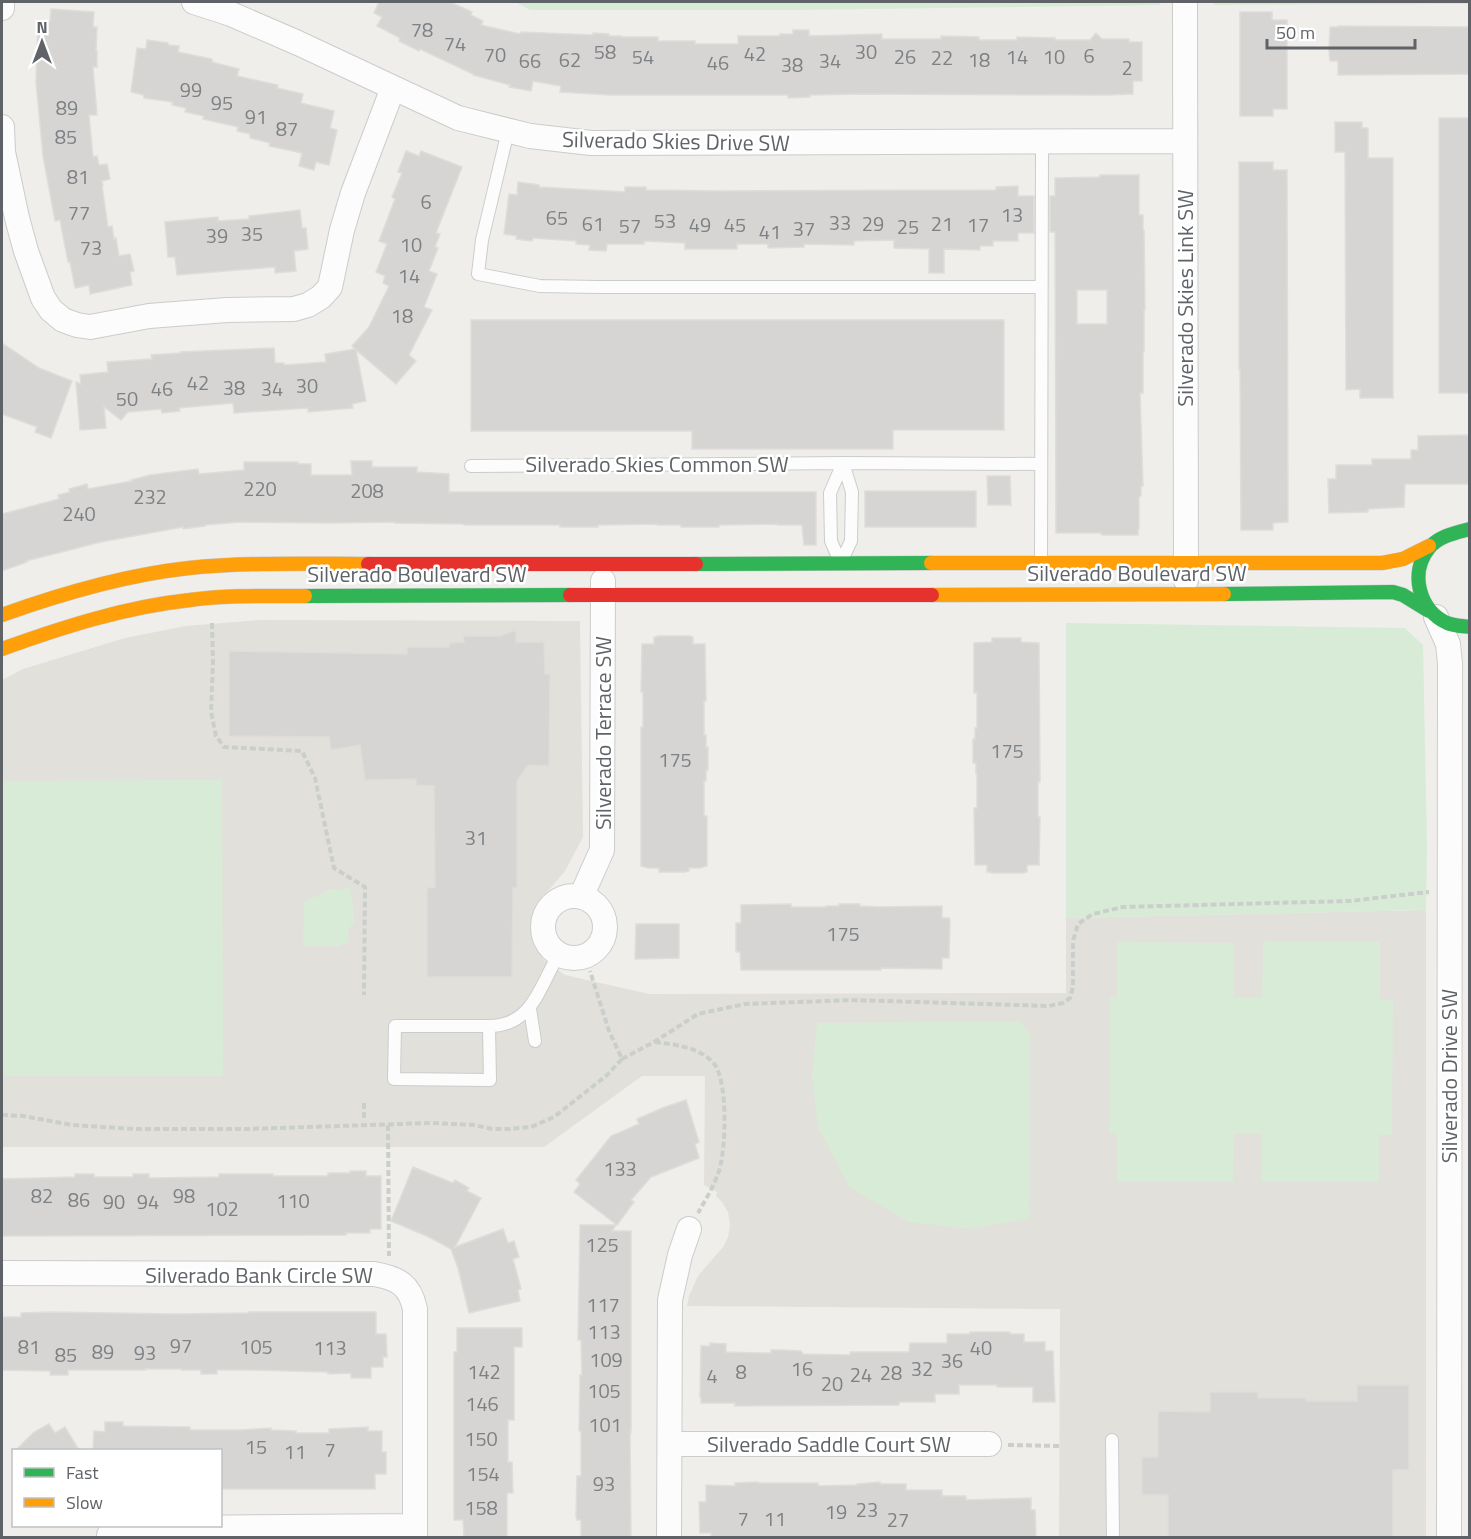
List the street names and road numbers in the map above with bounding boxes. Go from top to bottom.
street label: Silverado Skies Drive SW [562,122,790,160]
street label: Silverado Skies Link SW [1168,189,1202,407]
street label: Silverado Skies Common SW [525,447,789,481]
street label: Silverado Boulevard SW [1027,556,1247,590]
street label: Silverado Boulevard SW [307,557,527,591]
street label: Silverado Terrace SW [586,636,620,830]
street label: Silverado Drive SW [1432,989,1466,1163]
street label: Silverado Bank Circle SW [145,1258,373,1292]
street label: Silverado Saddle Court SW [707,1427,951,1461]

